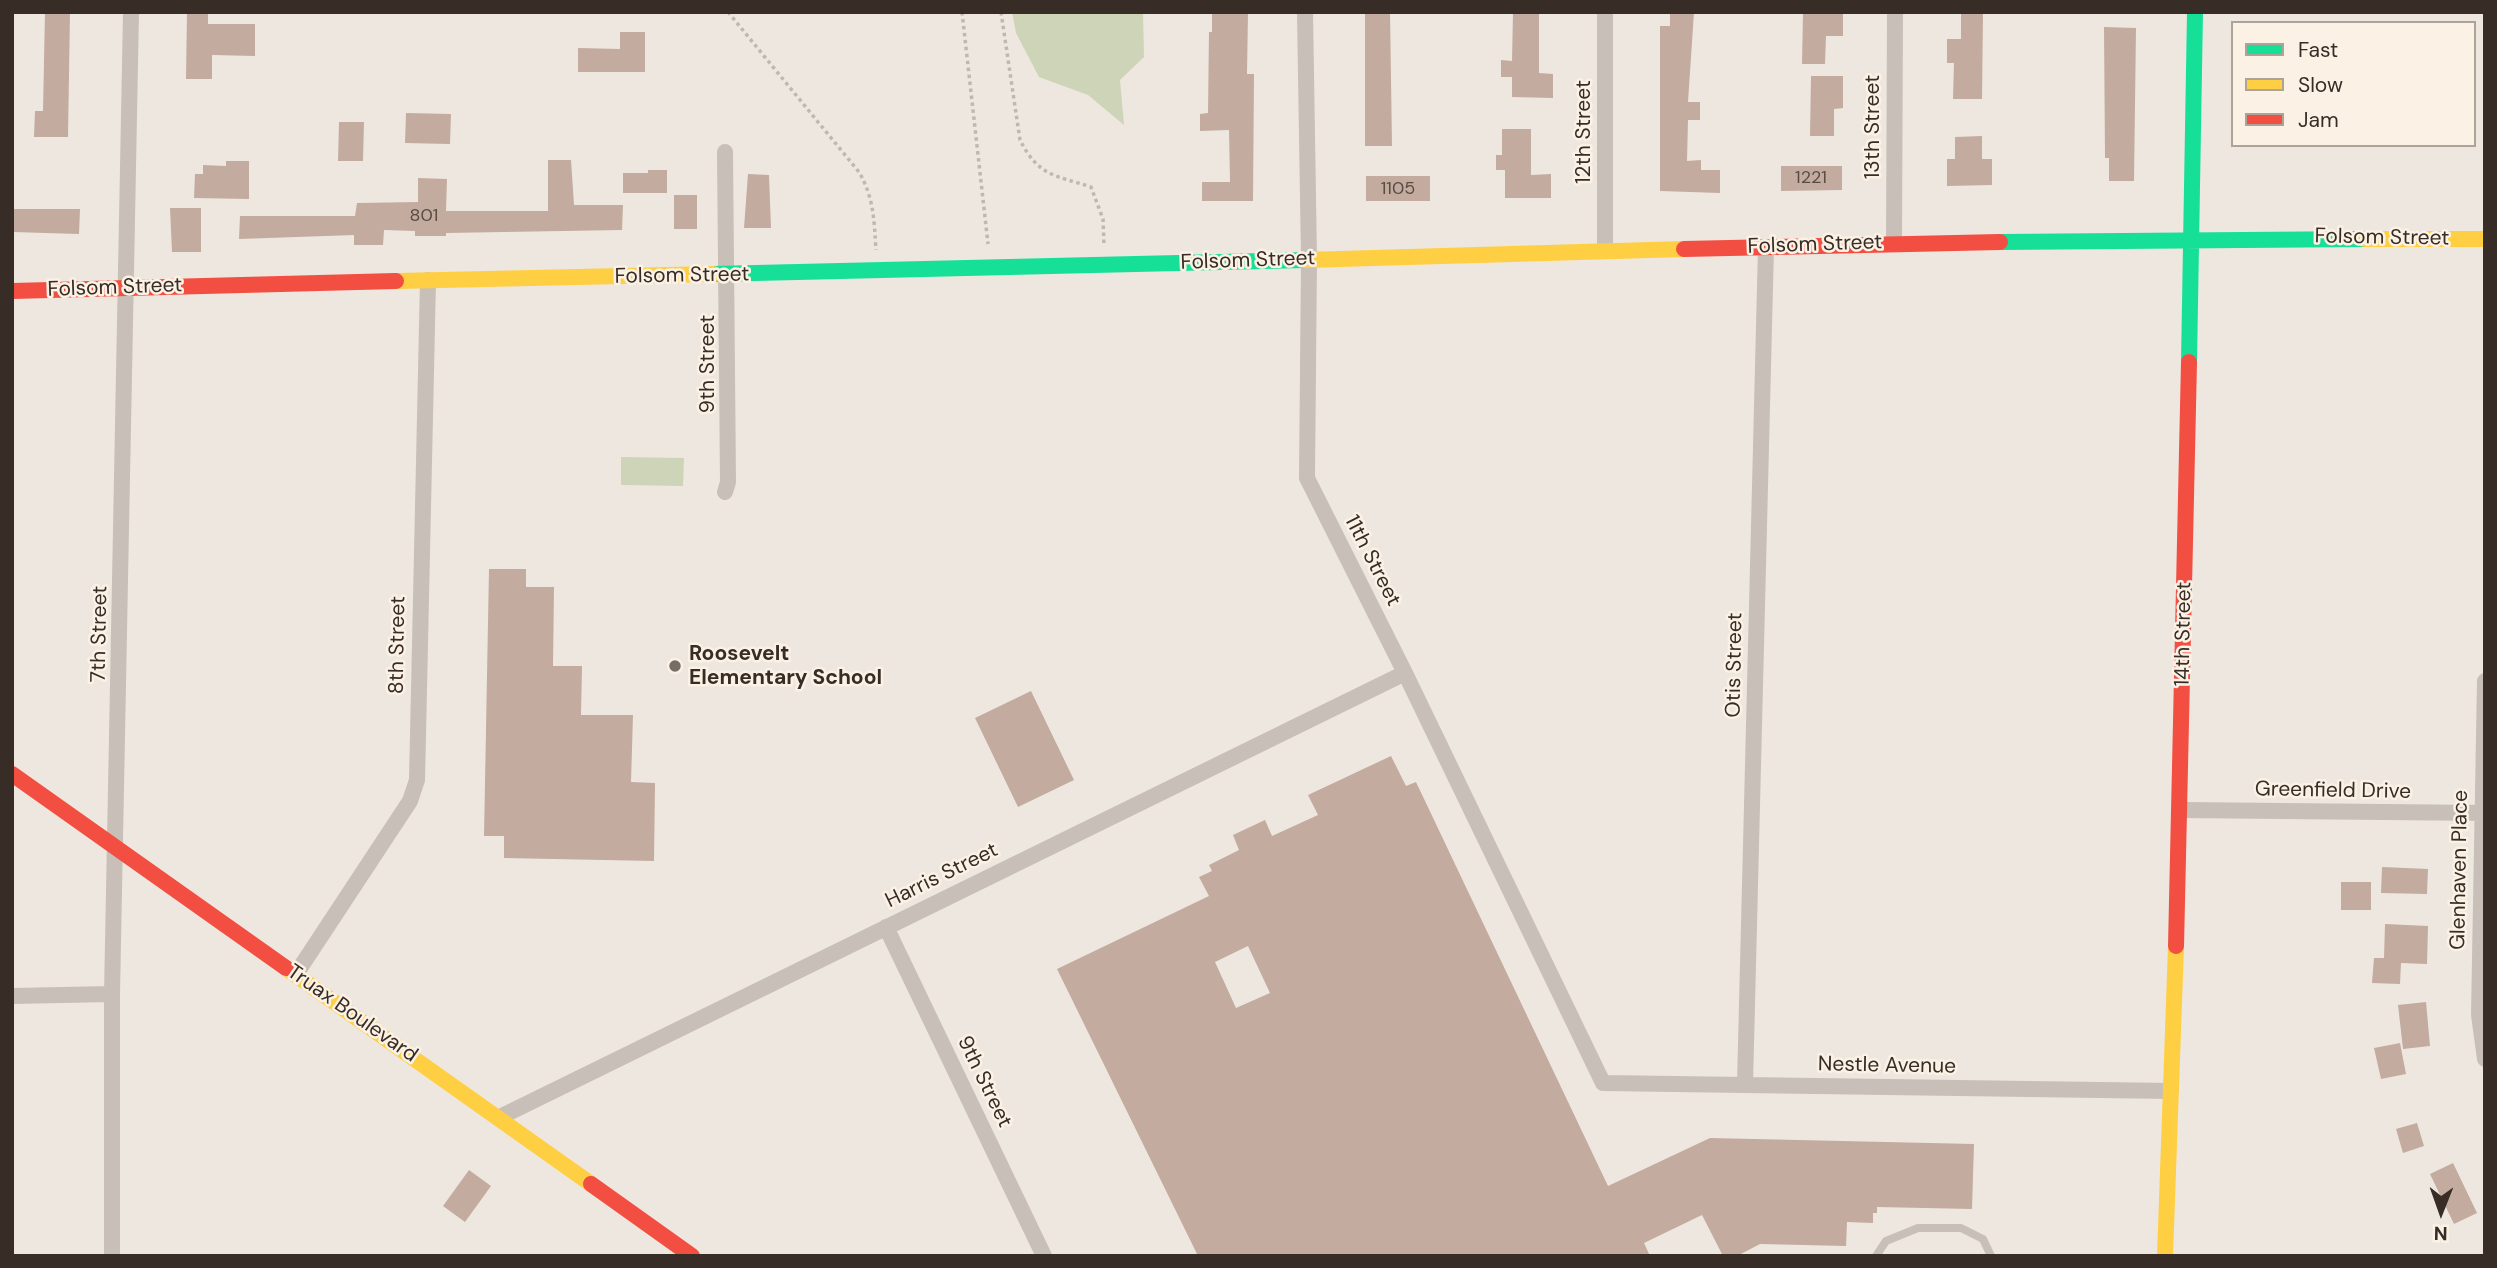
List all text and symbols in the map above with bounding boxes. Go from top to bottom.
legend [2231,21,2476,147]
text: Fast [2298,36,2338,64]
text: Slow [2298,71,2343,99]
street label: 13th Street [1860,75,1886,179]
street label: 12th Street [1571,80,1597,184]
text: Jam [2298,106,2339,134]
house number: 1221 [1795,167,1827,189]
house number: 1105 [1381,178,1415,200]
house number: 801 [410,205,438,227]
street label: Folsom Street [2314,224,2450,252]
street label: Folsom Street [1747,230,1883,260]
street label: Folsom Street [1180,246,1316,276]
street label: Folsom Street [614,262,750,290]
street label: Folsom Street [47,273,183,303]
street label: 9th Street [695,315,721,413]
street label: 11th Street [1338,511,1406,611]
street label: 14th Street [2170,581,2198,687]
street label: 7th Street [87,585,113,683]
street label: 8th Street [385,596,411,694]
street label: Otis Street [1721,612,1749,718]
place label: Roosevelt Elementary School [689,641,882,691]
marker: Roosevelt Elementary School [667,658,683,674]
street label: Greenfield Drive [2255,777,2411,805]
street label: Glenhaven Place [2446,790,2474,950]
street label: Harris Street [882,838,1002,914]
street label: Truax Boulevard [282,960,422,1068]
street label: 9th Street [951,1032,1017,1132]
street label: Nestle Avenue [1818,1052,1956,1080]
north arrow [2406,1177,2476,1247]
text: N [2433,1221,2448,1246]

